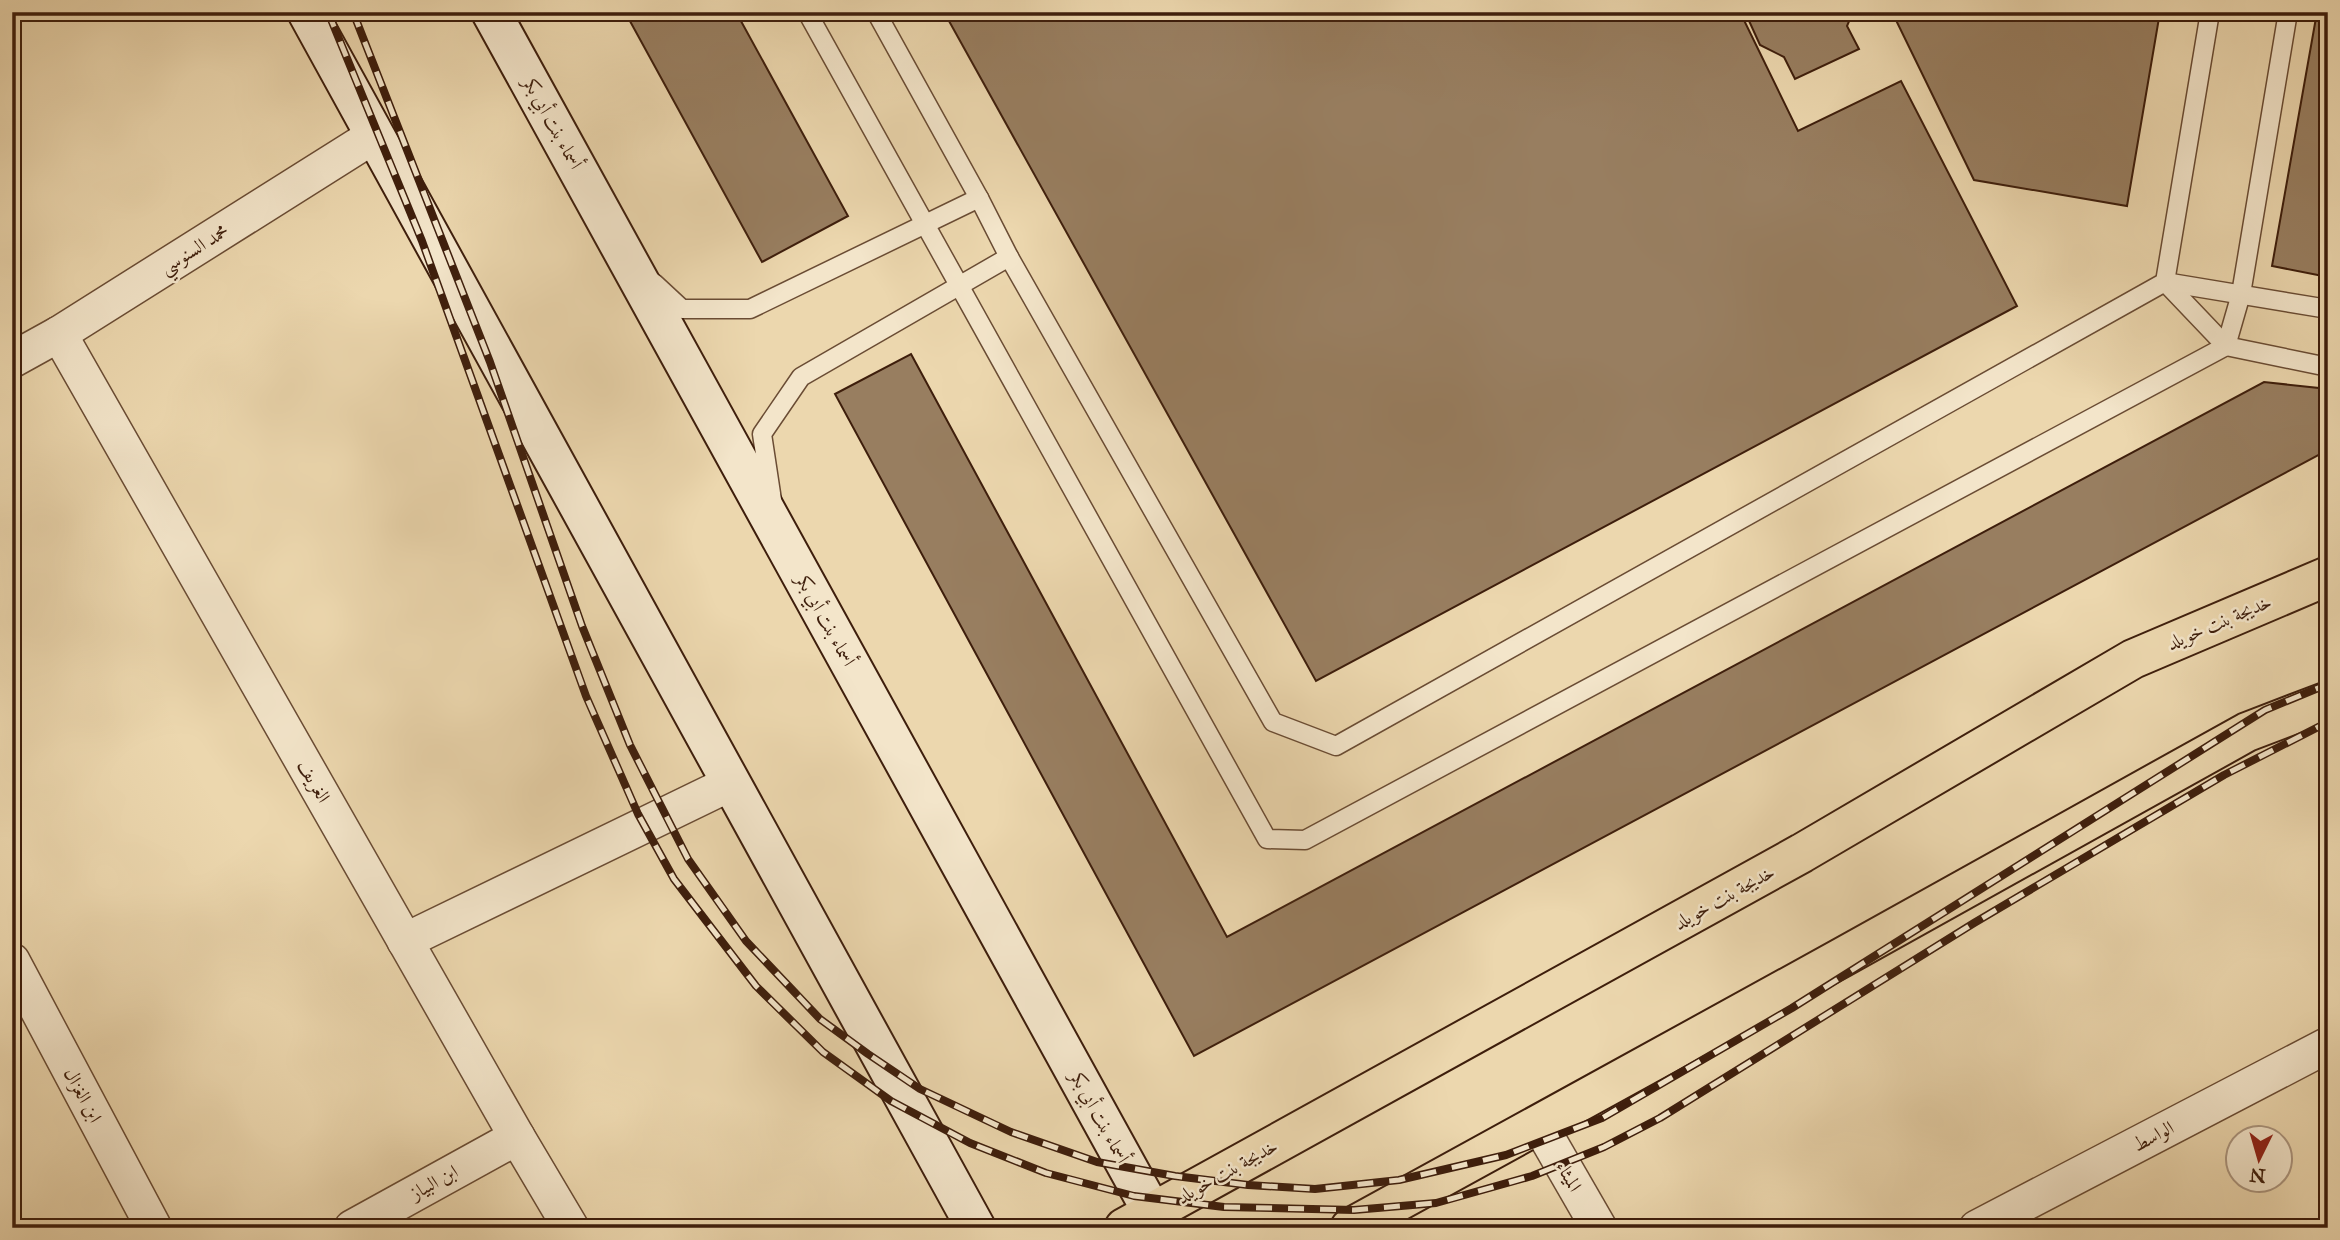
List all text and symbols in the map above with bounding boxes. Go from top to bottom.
street label: أسماء بنت أبي بكر [514,71,589,176]
street label: محمد السنوسي [155,219,236,284]
street label: أسماء بنت أبي بكر [787,568,862,673]
street label: خديجة بنت خويلد [2163,590,2275,655]
street label: الغريف [292,755,335,807]
street label: خديجة بنت خويلد [1670,860,1779,935]
street label: ابن الغزال [58,1064,107,1127]
street label: أسماء بنت أبي بكر [1061,1065,1136,1170]
street label: الواسط [2129,1116,2178,1157]
north arrow [2224,1124,2294,1194]
street label: خديجة بنت خويلد [1173,1134,1282,1209]
street label: الميثاء [1551,1157,1587,1195]
street label: ابن البياز [404,1160,462,1205]
text: N [2249,1163,2267,1188]

